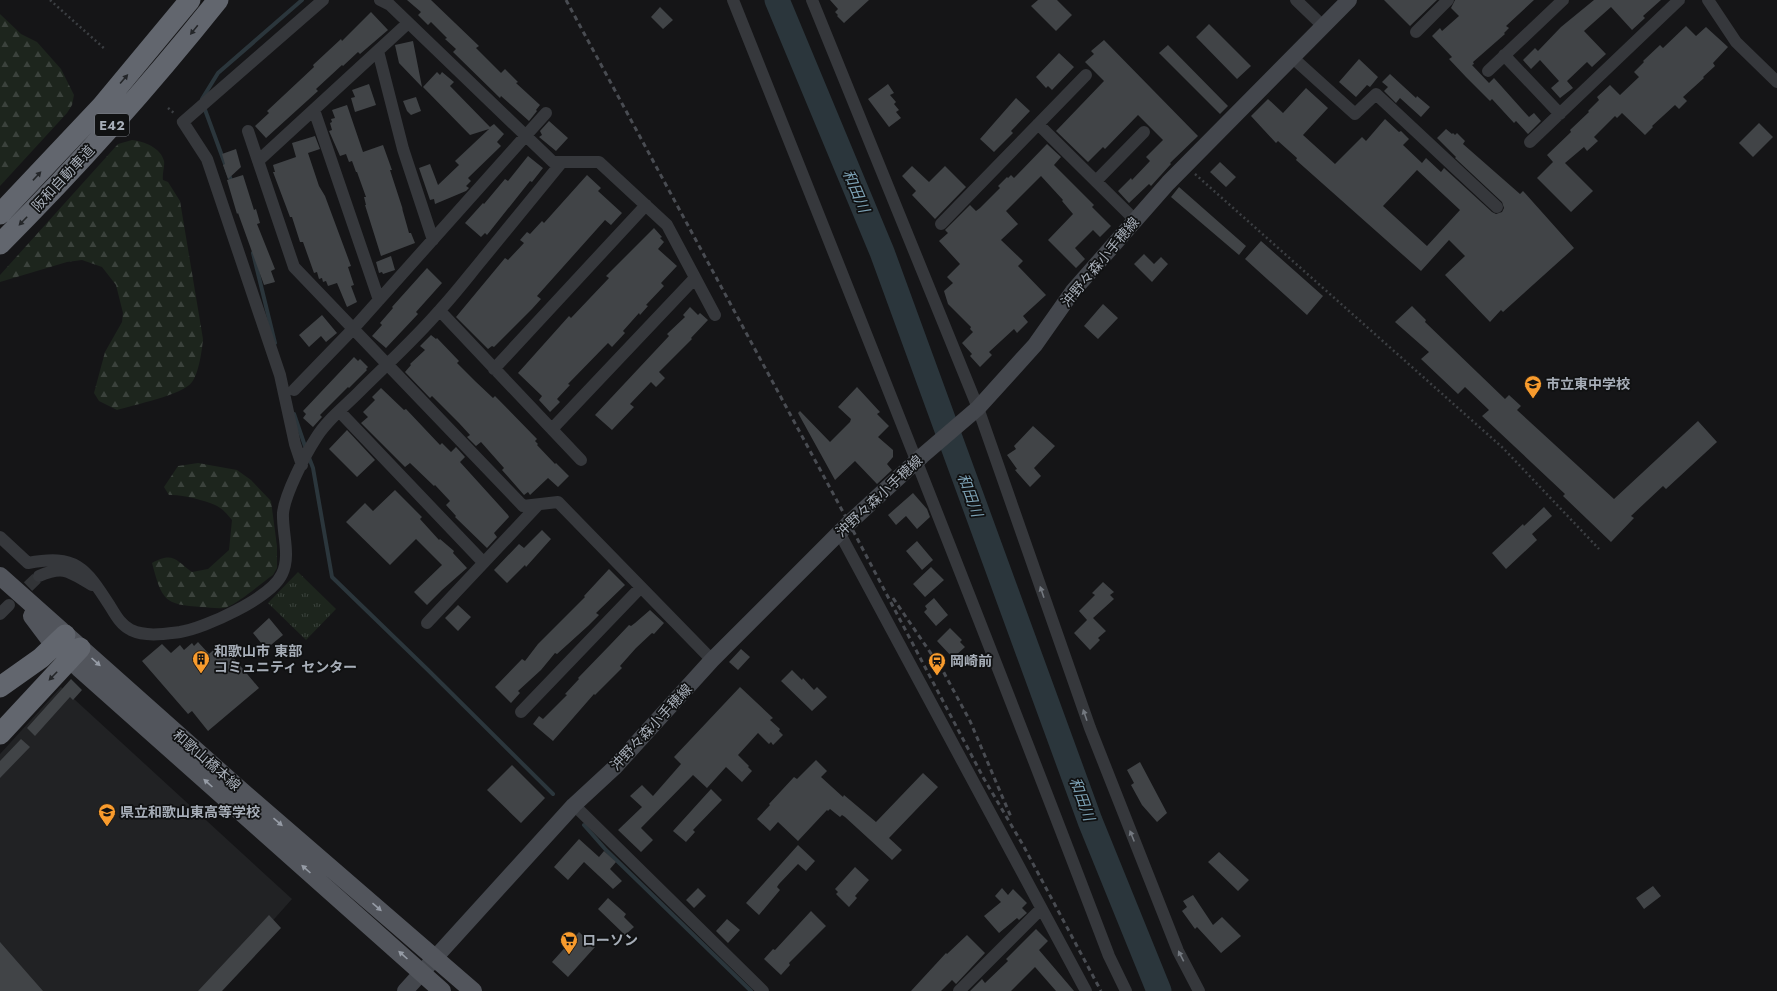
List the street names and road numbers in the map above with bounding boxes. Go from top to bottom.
road number: E42 [95,114,129,136]
street label: 阪和自動車道 [27,140,99,216]
street label: 沖野々森小手穂線 [1056,213,1144,311]
street label: 沖野々森小手穂線 [831,450,927,542]
street label: 沖野々森小手穂線 [605,679,697,775]
street label: 和歌山橋本線 [169,725,245,795]

